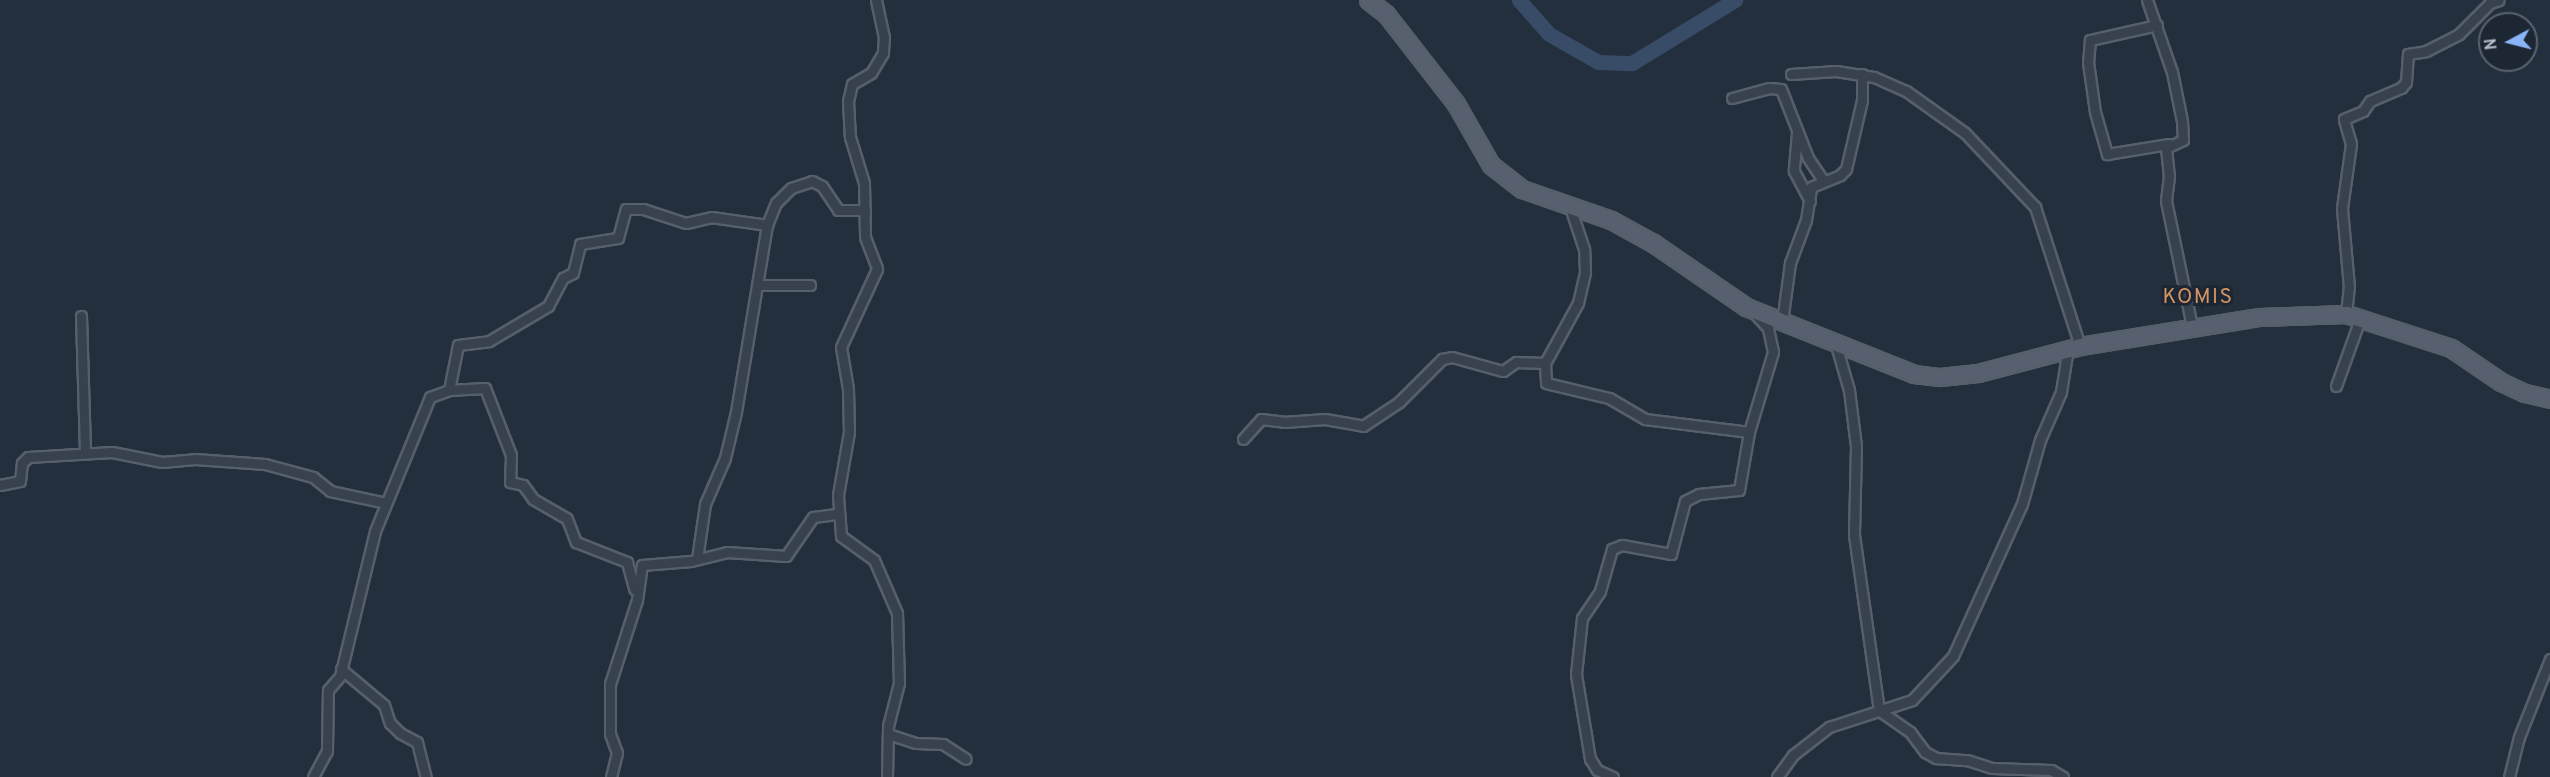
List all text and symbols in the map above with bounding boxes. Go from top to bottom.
north arrow [2478,12,2538,72]
text: N [2481,37,2503,51]
district label: KOMIS [2162,285,2234,311]

